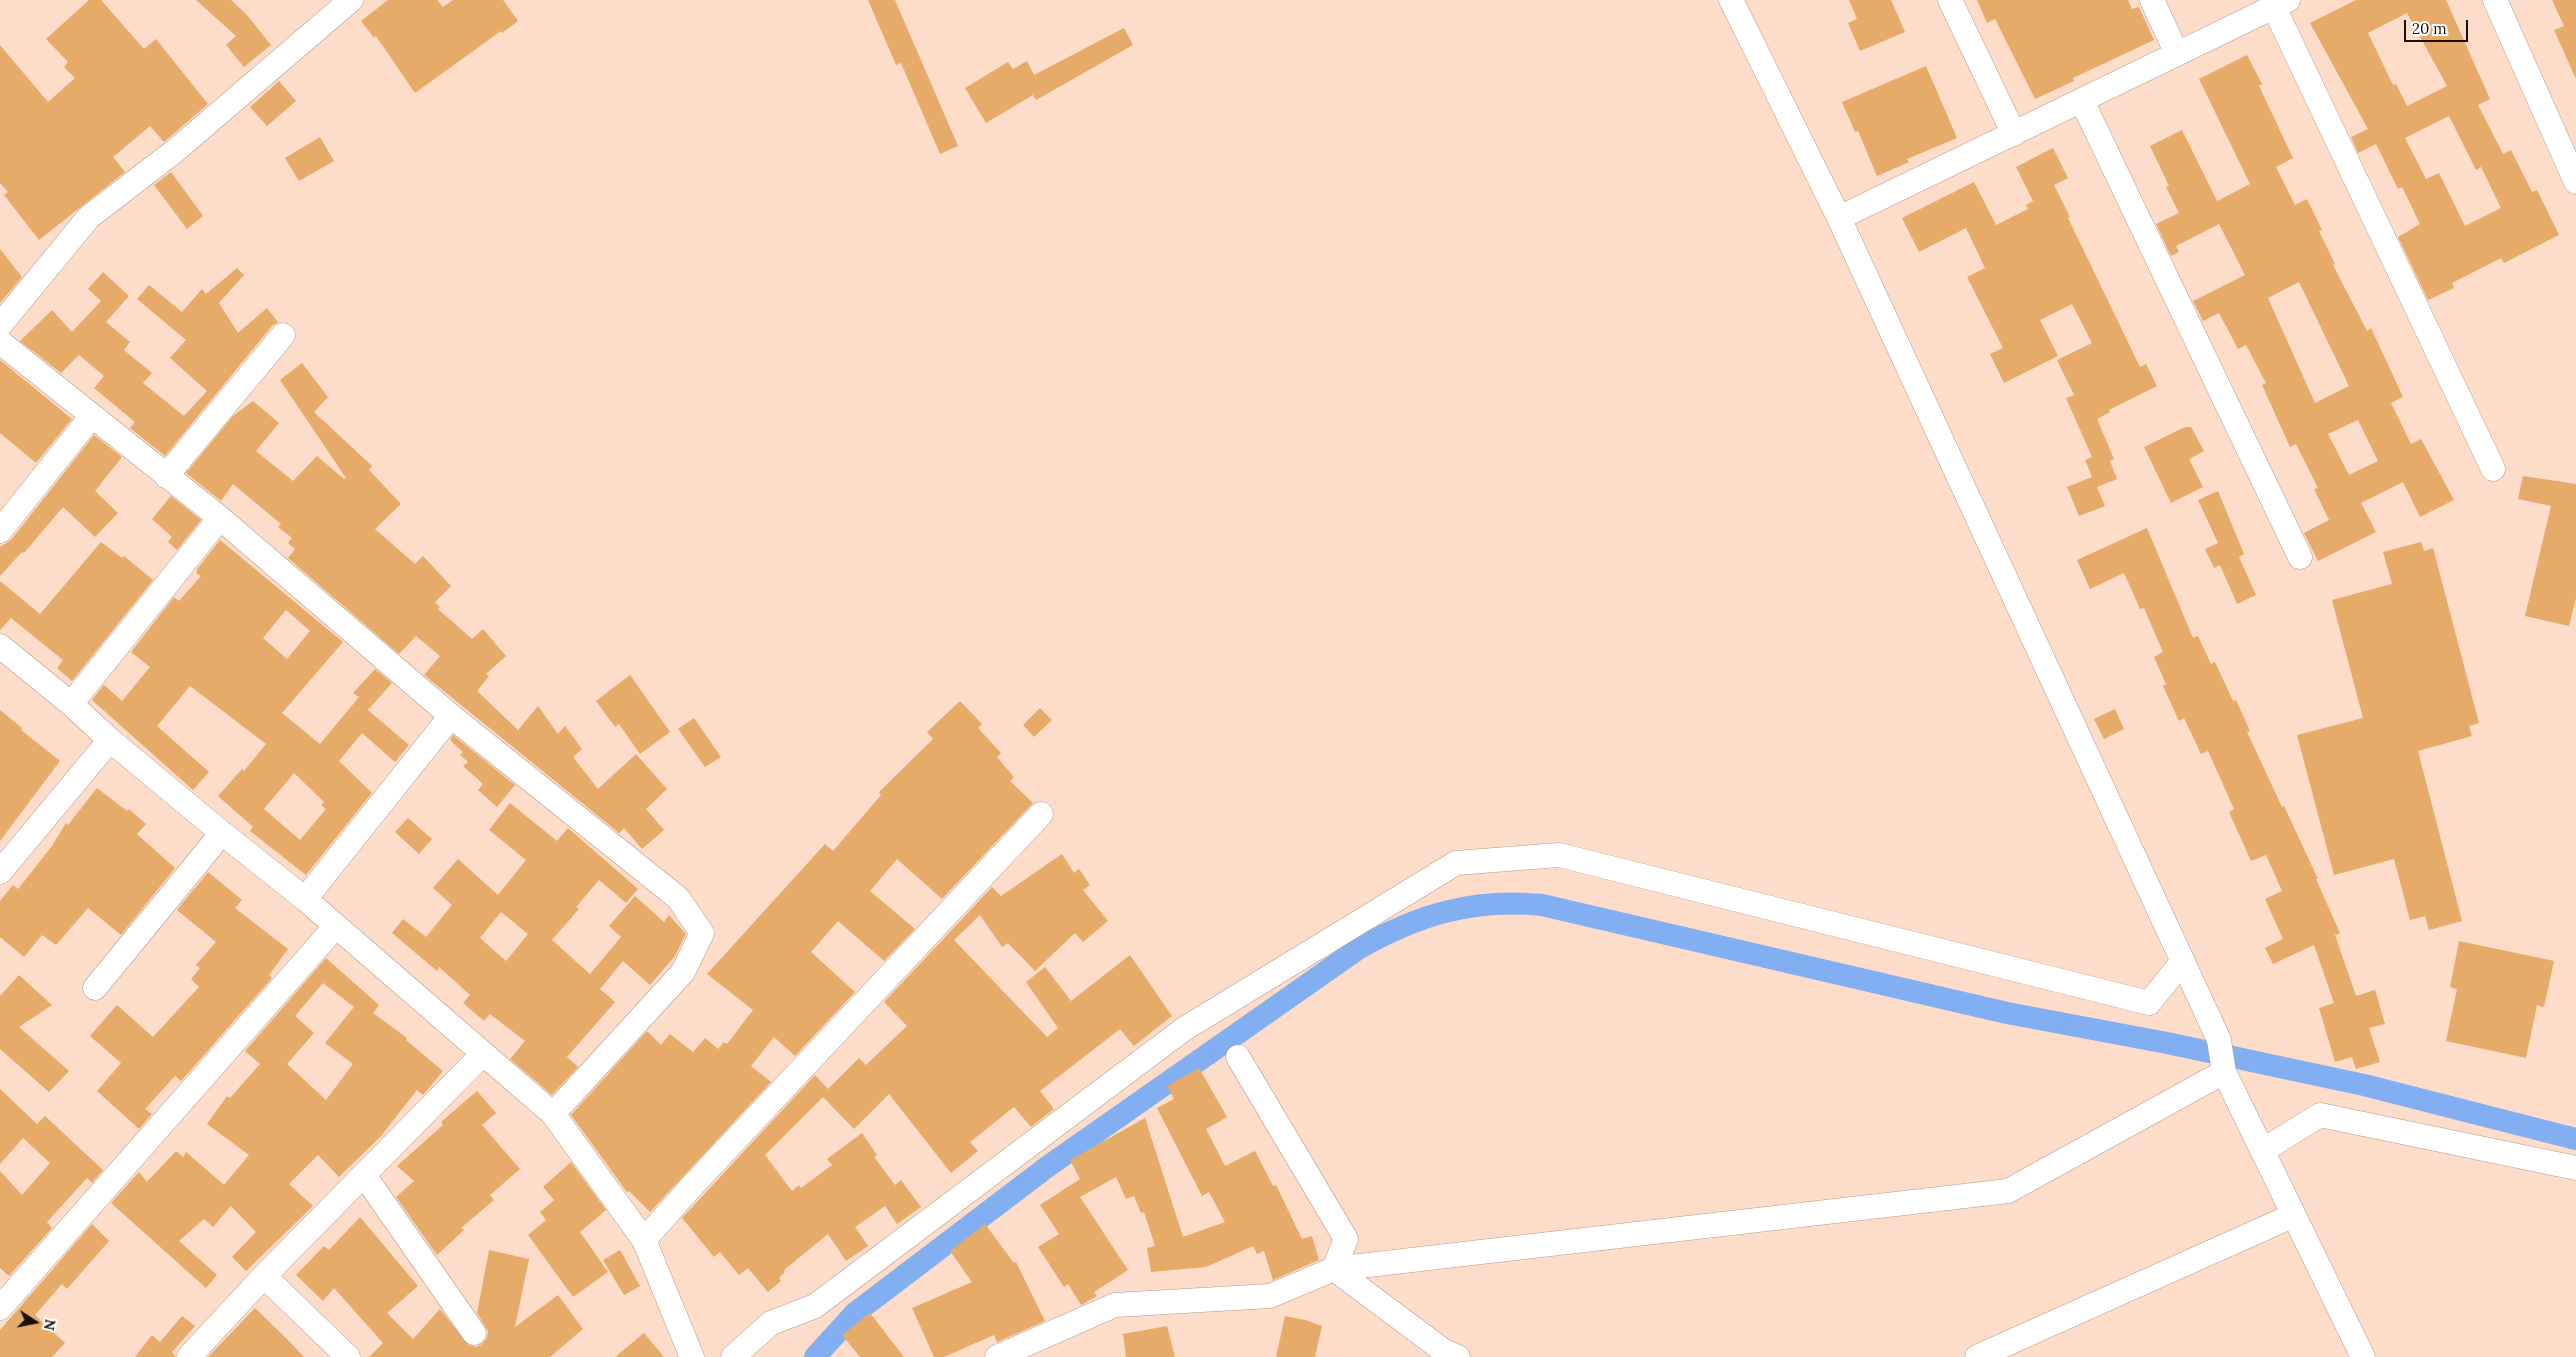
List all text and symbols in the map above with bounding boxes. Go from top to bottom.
scale bar [2406,10,2470,42]
text: 20 m [2412,19,2447,38]
north arrow [10,1297,60,1347]
text: N [40,1318,60,1332]

